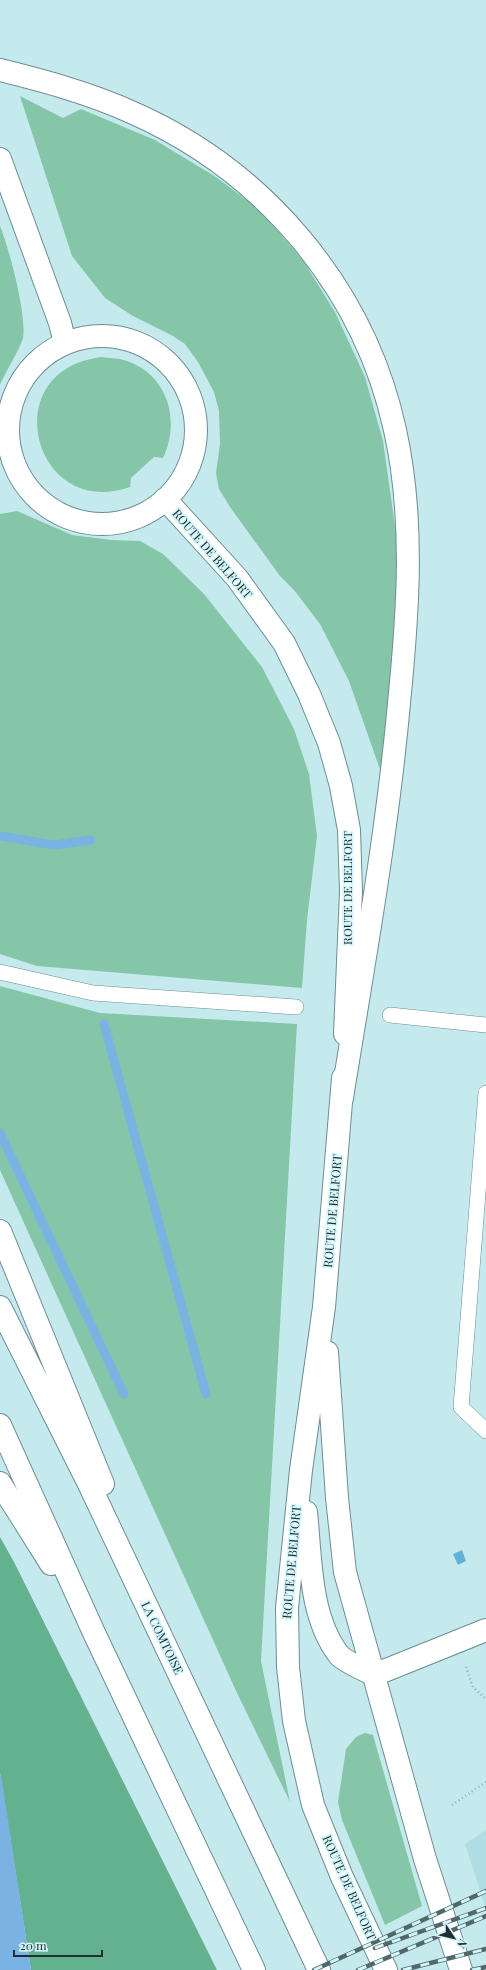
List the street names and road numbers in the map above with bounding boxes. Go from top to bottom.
street label: ROUTE DE BELFORT [169,505,256,602]
street label: ROUTE DE BELFORT [339,831,355,945]
street label: ROUTE DE BELFORT [319,1153,345,1268]
street label: ROUTE DE BELFORT [278,1504,304,1619]
street label: LA COMTOISE [138,1598,187,1677]
street label: ROUTE DE BELFORT [319,1832,381,1943]

